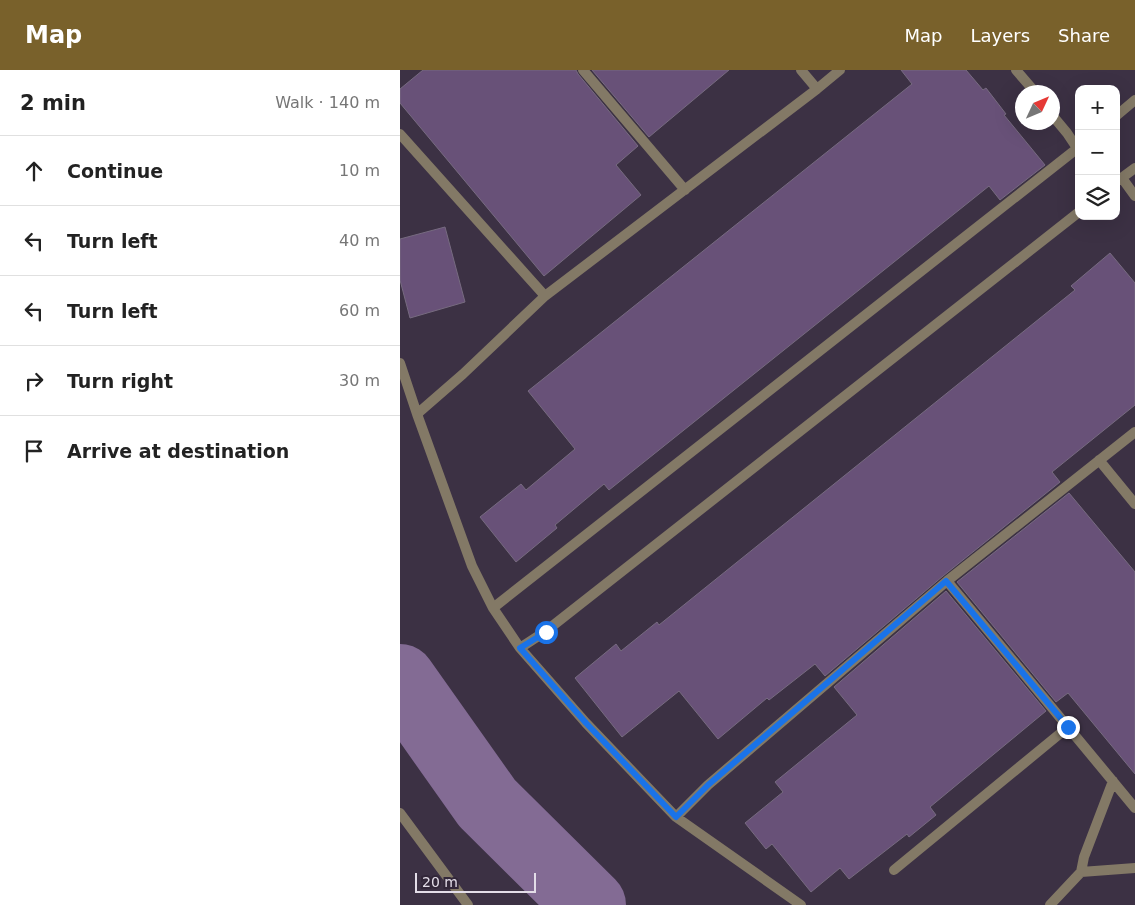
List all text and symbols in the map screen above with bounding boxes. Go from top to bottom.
text: Map [25,21,82,49]
text: Map [904,25,942,46]
text: Layers [970,25,1030,46]
text: Share [1058,25,1110,46]
north arrow [1015,85,1060,130]
map controls [1075,85,1120,220]
button: + [1075,85,1120,130]
text: 2 min [20,91,86,115]
text: Walk · 140 m [275,93,380,112]
button: − [1075,130,1120,175]
icon: ahead [20,157,48,185]
text: Continue [67,160,163,182]
text: 10 m [339,161,380,180]
button: layers [1075,175,1120,220]
icon: left [20,227,48,255]
text: Turn left [67,230,158,252]
text: 40 m [339,231,380,250]
icon: left [20,297,48,325]
text: Turn left [67,300,158,322]
text: 60 m [339,301,380,320]
icon: right [20,367,48,395]
text: Turn right [67,370,173,392]
text: 30 m [339,371,380,390]
icon: arrive [20,437,48,465]
text: Arrive at destination [67,440,289,462]
route start [535,621,558,644]
route end [1057,716,1080,739]
scale bar [415,870,536,893]
text: 20 m [422,874,458,890]

